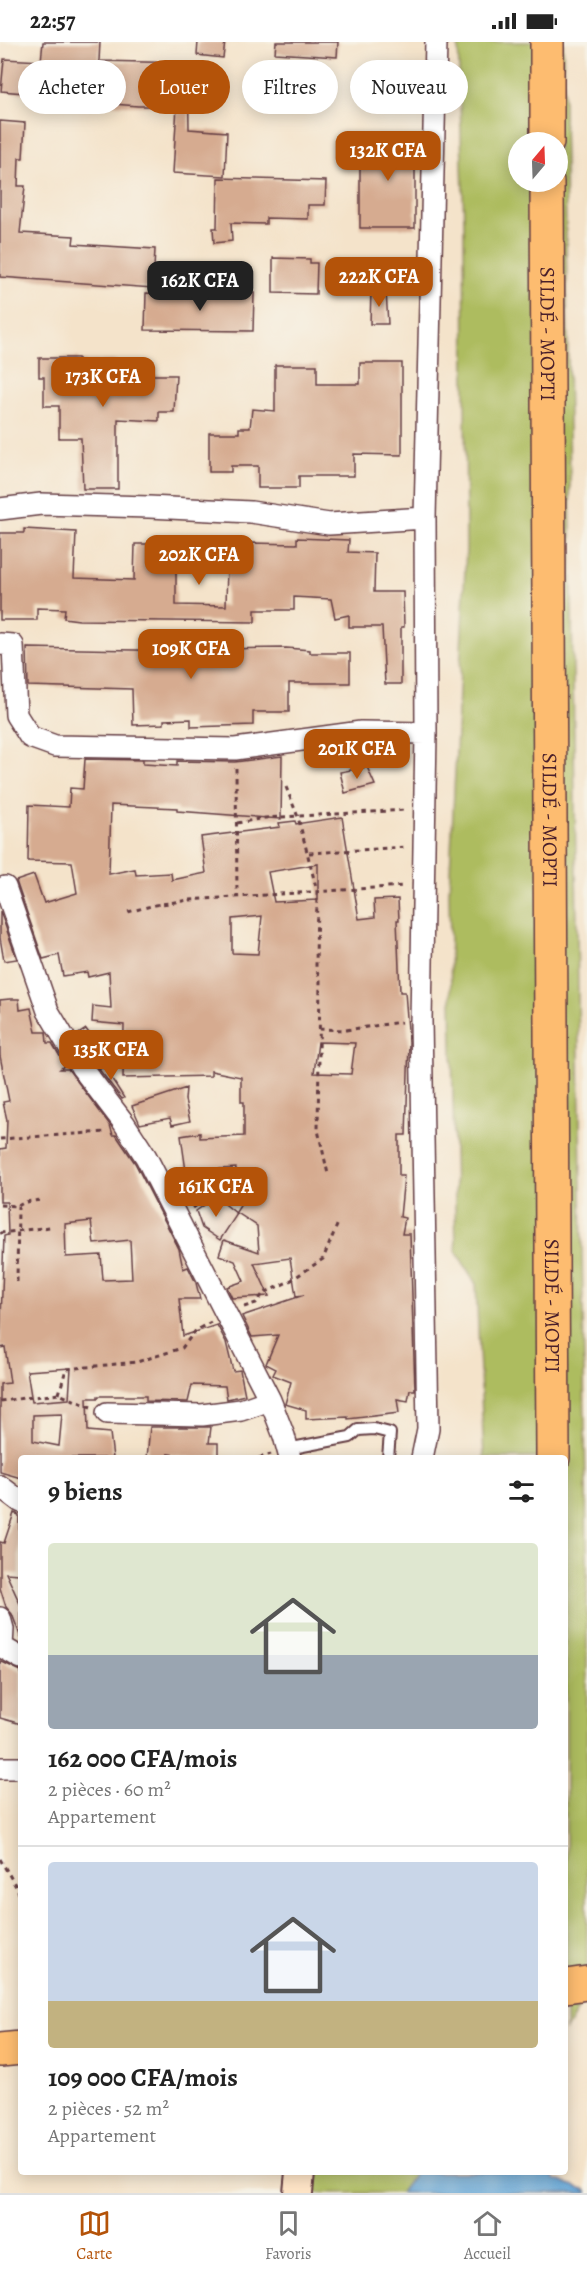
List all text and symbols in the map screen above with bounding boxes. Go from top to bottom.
text: 22:57 [30,6,75,36]
chip: Acheter [18,60,126,114]
chip: Louer [138,60,230,114]
chip: Filtres [242,60,338,114]
chip: Nouveau [350,60,468,114]
pin: 132K CFA [326,131,450,182]
north arrow [508,132,568,192]
map controls [508,132,568,192]
text: 132K CFA [350,137,426,164]
pin: 222K CFA [317,257,441,308]
pin: 162K CFA [138,261,262,312]
text: 222K CFA [339,263,419,290]
text: 162K CFA [161,267,239,294]
street label: SILDÉ - MOPTI [533,267,562,401]
pin: 173K CFA [41,357,165,408]
text: 173K CFA [65,363,141,390]
pin: 202K CFA [137,535,261,586]
text: 202K CFA [159,541,239,568]
pin: 109K CFA [129,629,253,680]
text: 109K CFA [152,635,230,662]
pin: 201K CFA [295,729,419,780]
text: 201K CFA [318,735,396,762]
street label: SILDÉ - MOPTI [536,753,564,887]
pin: 135K CFA [49,1030,173,1081]
text: 135K CFA [73,1036,149,1063]
pin: 161K CFA [154,1167,278,1218]
text: 161K CFA [179,1173,254,1200]
street label: SILDÉ - MOPTI [538,1239,567,1373]
text: 9 biens [48,1474,123,1509]
icon: filters [505,1475,538,1508]
icon: home [239,1582,347,1690]
text: 162 000 CFA/mois [48,1741,237,1776]
text: 2 pièces · 60 m² [48,1776,171,1803]
text: Appartement [48,1803,156,1830]
icon: home [239,1901,347,2009]
text: 109 000 CFA/mois [48,2060,238,2095]
text: 2 pièces · 52 m² [48,2095,169,2122]
text: Appartement [48,2122,156,2149]
tab: Carte [76,2207,112,2265]
tab: Favoris [265,2207,311,2265]
tab: Accueil [464,2207,511,2265]

